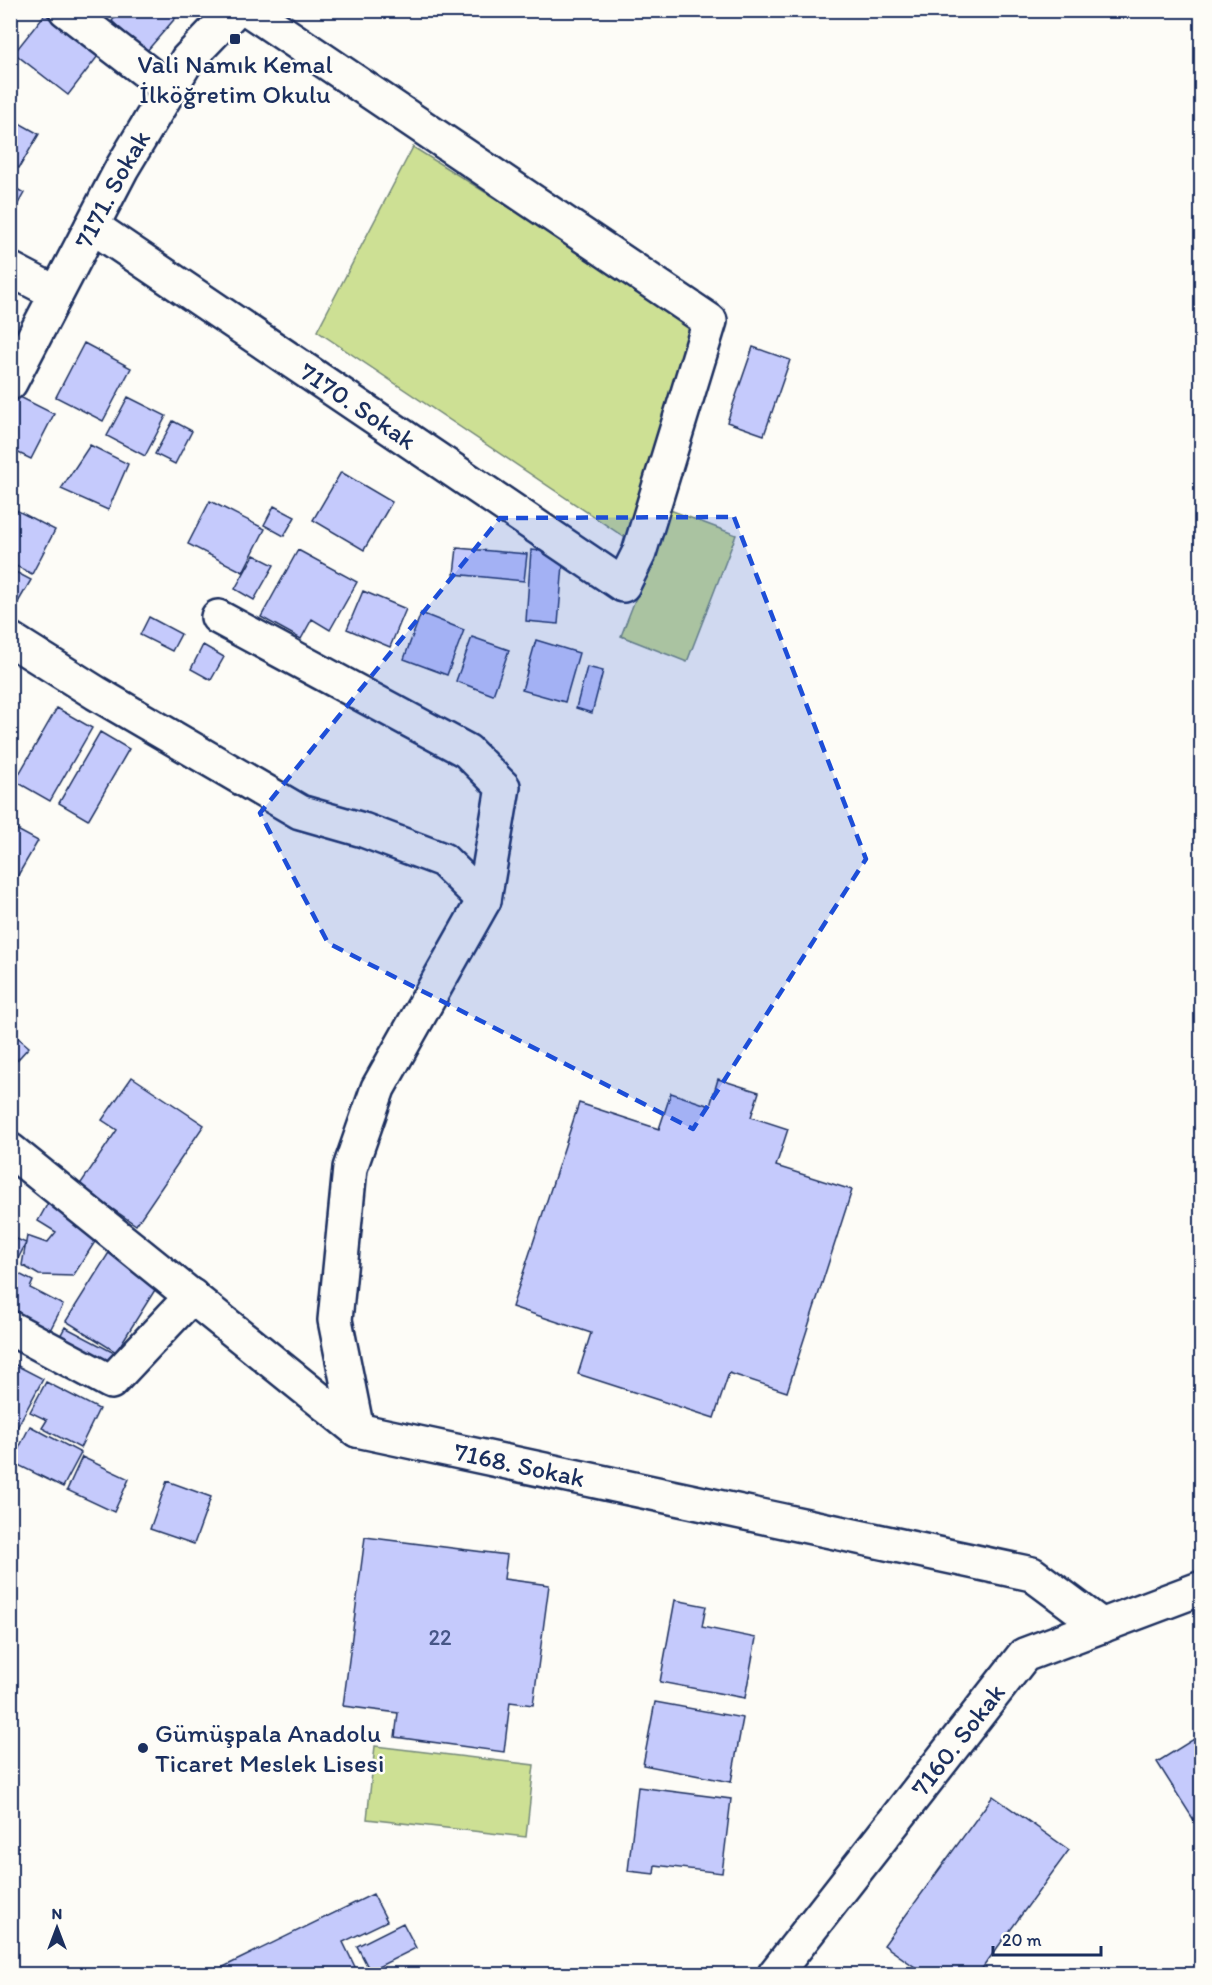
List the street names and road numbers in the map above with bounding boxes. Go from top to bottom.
street label: 7171. Sokak [67,124,157,254]
street label: 7170. Sokak [294,355,422,456]
street label: 7168. Sokak [451,1435,588,1494]
street label: 7160. Sokak [904,1677,1012,1803]

